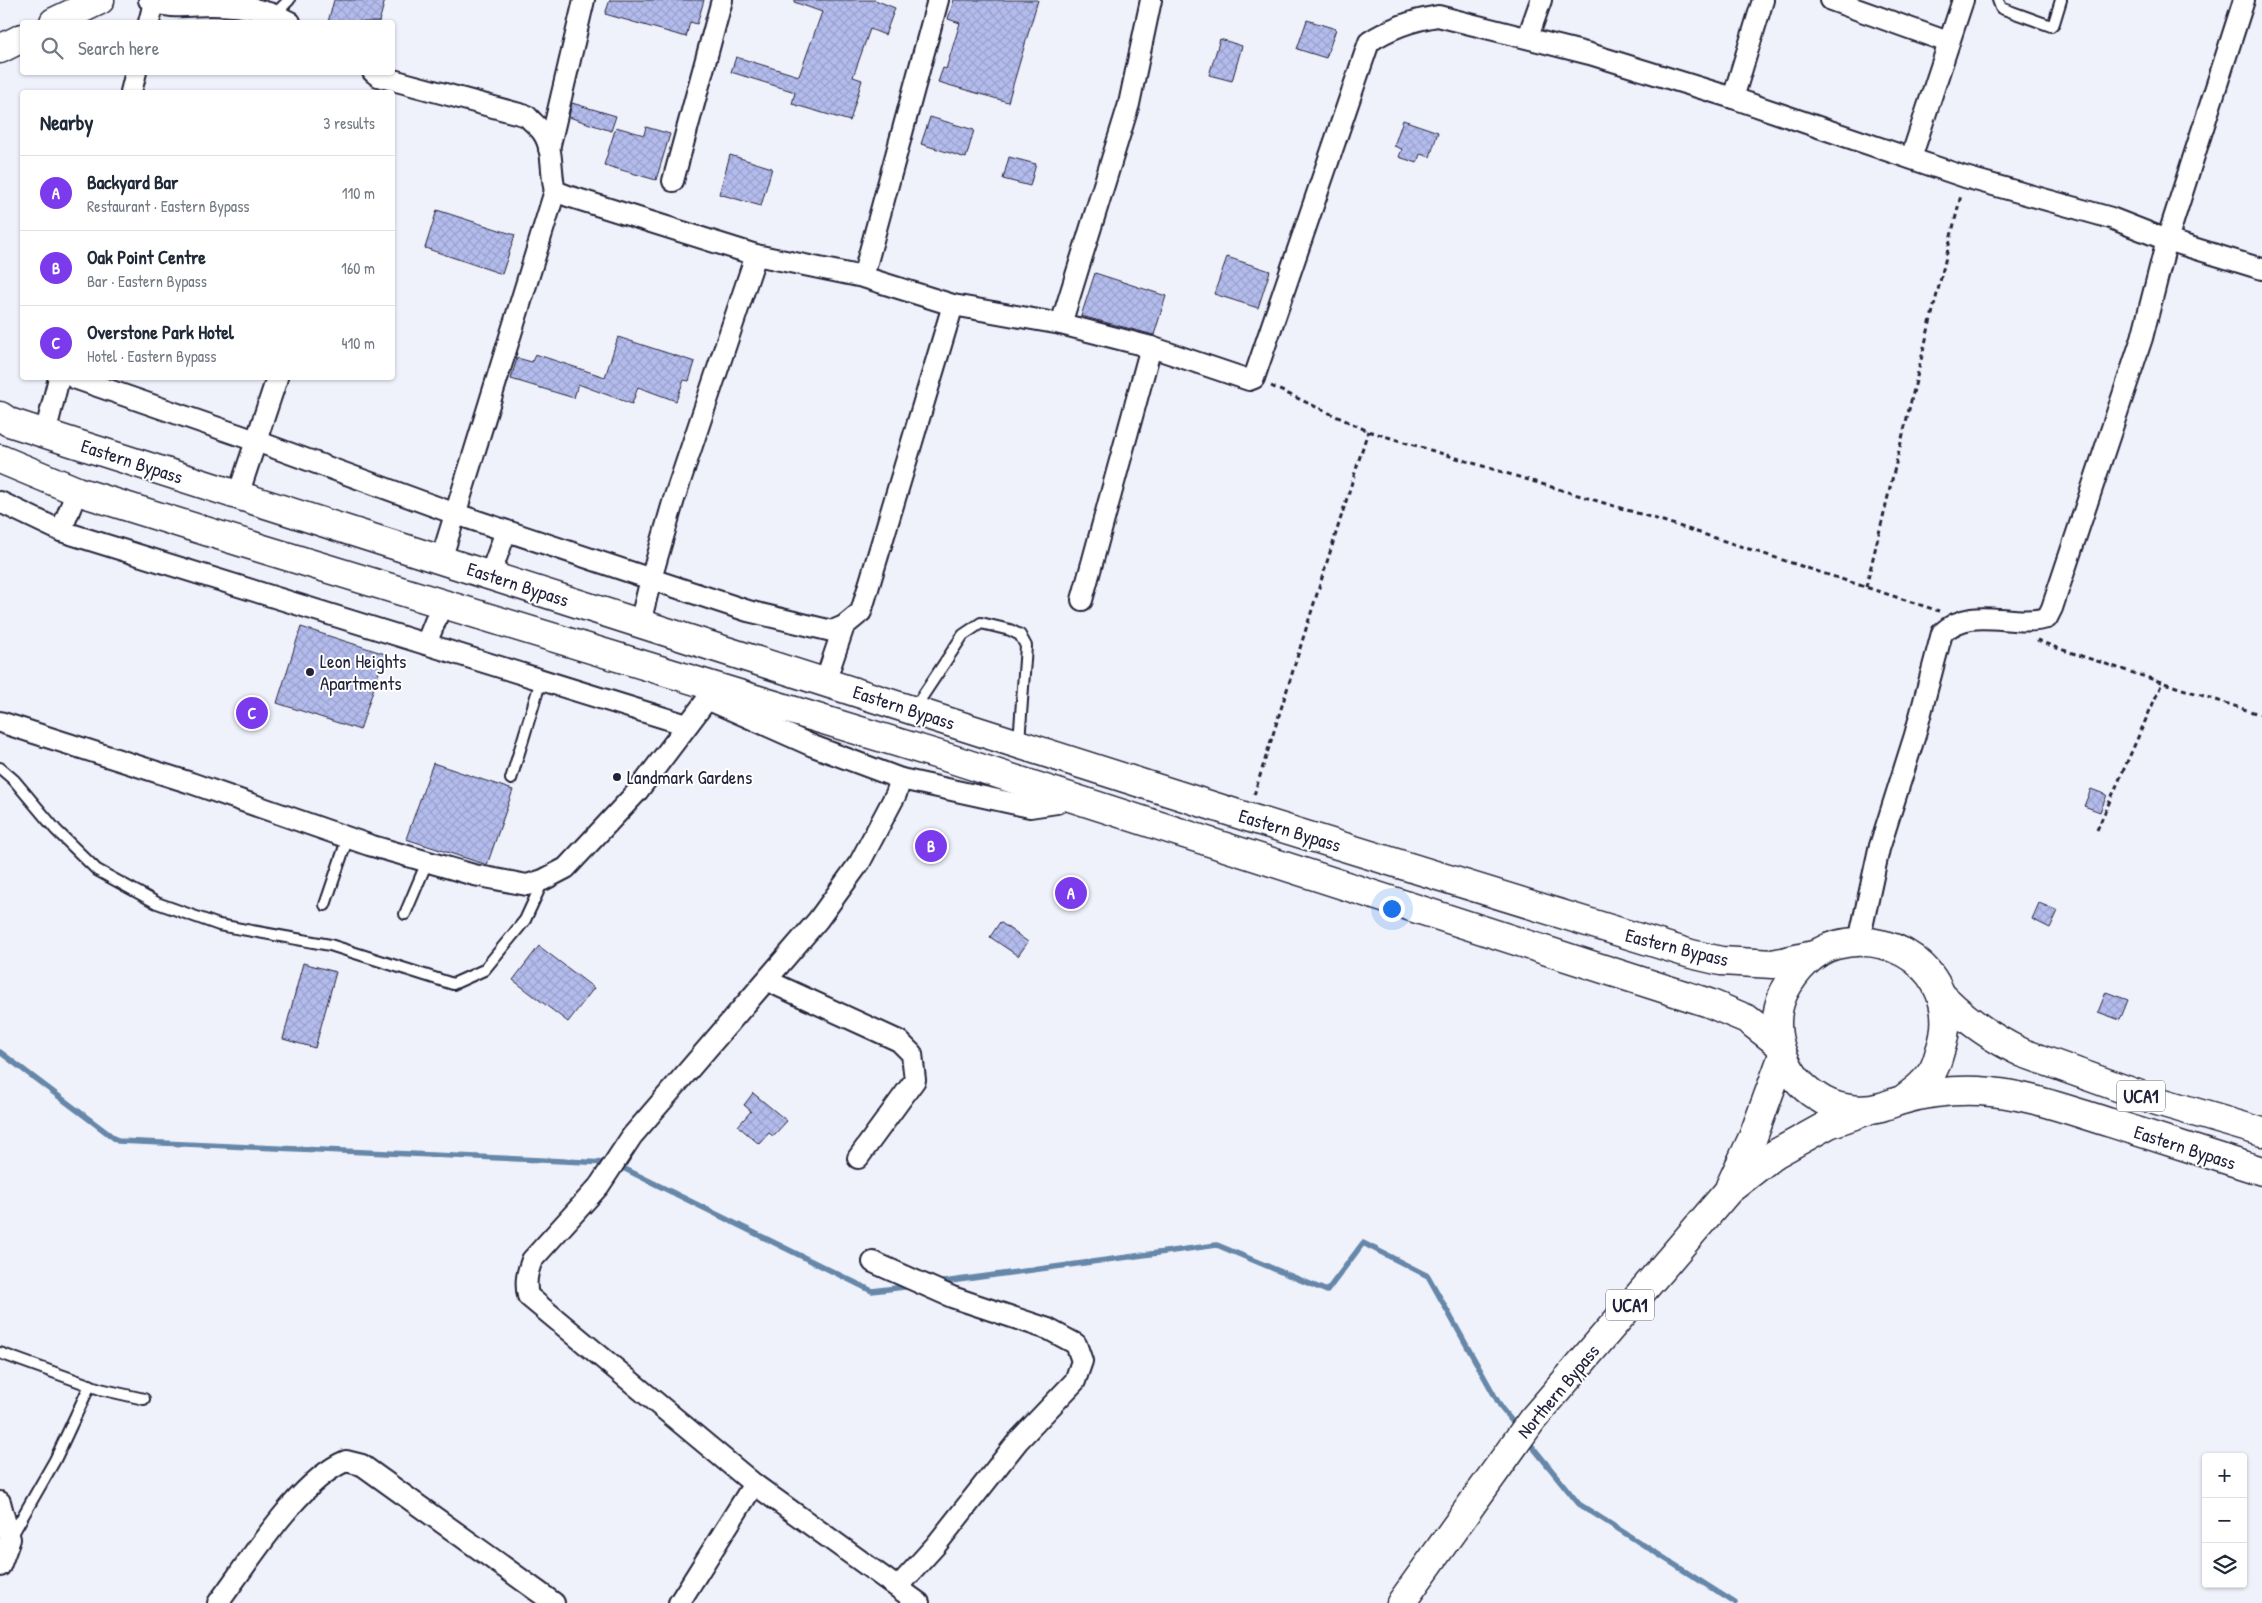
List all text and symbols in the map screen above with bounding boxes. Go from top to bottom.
search box [20,20,395,75]
icon: search [38,34,66,62]
text: Search here [78,35,159,61]
text: Nearby [40,108,93,137]
text: 3 results [323,112,375,134]
text: Backyard Bar [87,169,178,195]
text: A [52,182,60,204]
text: 110 m [342,182,375,204]
text: Restaurant · Eastern Bypass [87,195,249,217]
text: Oak Point Centre [87,244,206,270]
text: B [52,257,60,279]
text: 160 m [341,257,375,279]
text: Bar · Eastern Bypass [87,270,207,292]
text: Overstone Park Hotel [87,319,234,345]
text: C [52,332,60,354]
text: 410 m [341,332,375,354]
text: Hotel · Eastern Bypass [87,345,216,367]
street label: Eastern Bypass [78,432,186,490]
street label: Eastern Bypass [464,555,572,613]
place label: Leon Heights Apartments [320,648,406,696]
marker: Leon Heights Apartments [304,666,316,678]
street label: Eastern Bypass [850,678,958,736]
pin: C [236,694,268,732]
place label: Landmark Gardens [627,764,752,790]
marker: Landmark Gardens [611,771,623,783]
street label: Eastern Bypass [1236,802,1344,858]
pin: B [915,827,947,865]
pin: A [1055,874,1087,912]
your location [1379,896,1405,922]
street label: Eastern Bypass [1623,922,1731,972]
road number: UCA1 [2117,1080,2165,1112]
street label: Eastern Bypass [2131,1118,2239,1176]
road number: UCA1 [1606,1290,1654,1320]
street label: Northern Bypass [1511,1338,1605,1444]
map controls [2202,1453,2247,1588]
button: + [2202,1453,2247,1498]
button: − [2202,1498,2247,1543]
button: layers [2202,1543,2247,1588]

